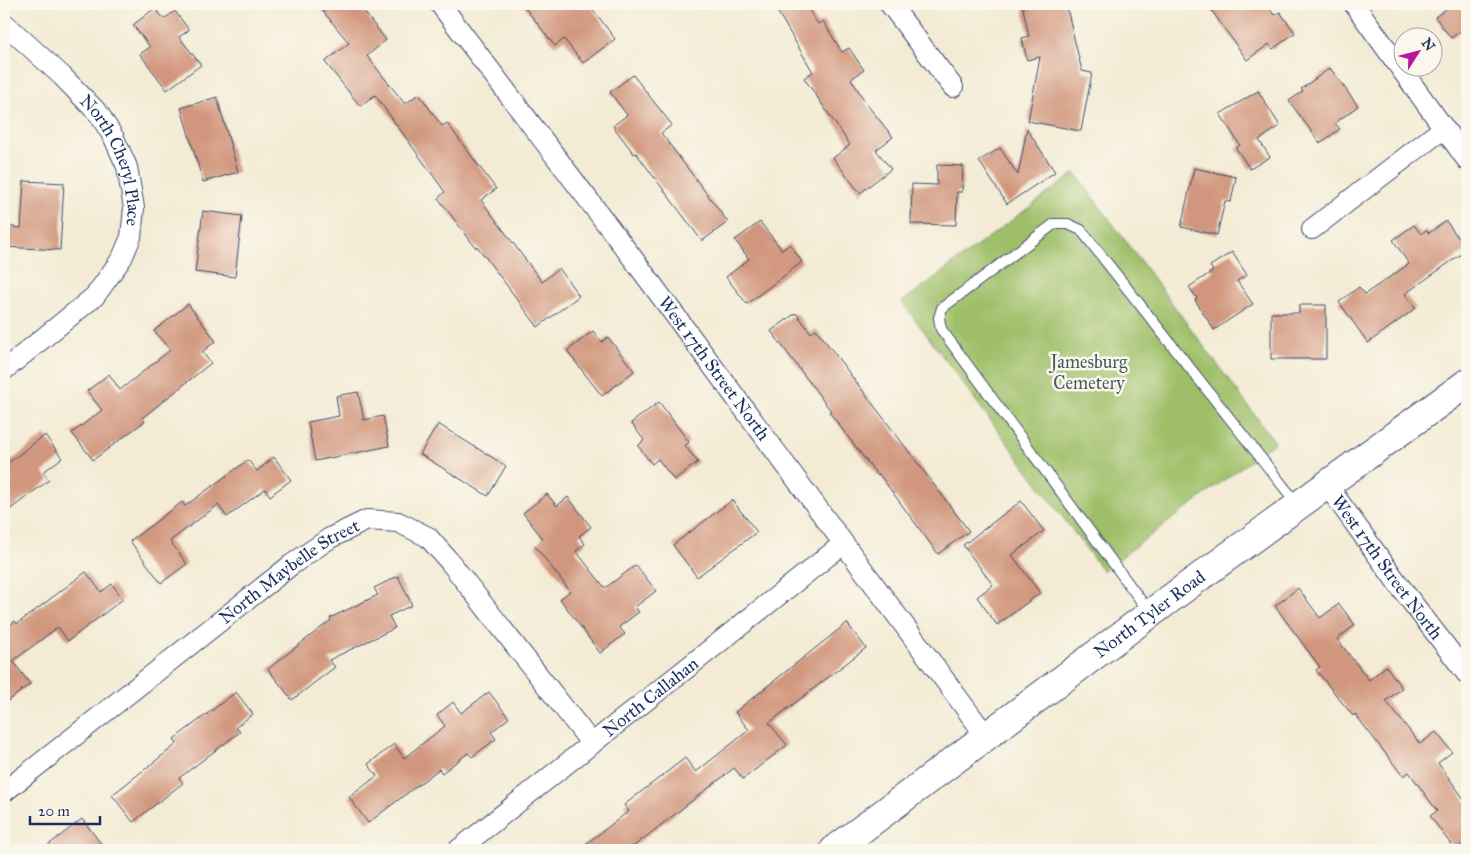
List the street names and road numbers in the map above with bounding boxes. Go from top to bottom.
street label: North Cheryl Place [75,90,145,227]
street label: West 17th Street North [654,292,775,445]
street label: West 17th Street North [1327,491,1447,644]
street label: North Maybelle Street [215,514,364,629]
street label: North Tyler Road [1090,566,1210,663]
street label: North Callahan [598,652,703,742]

